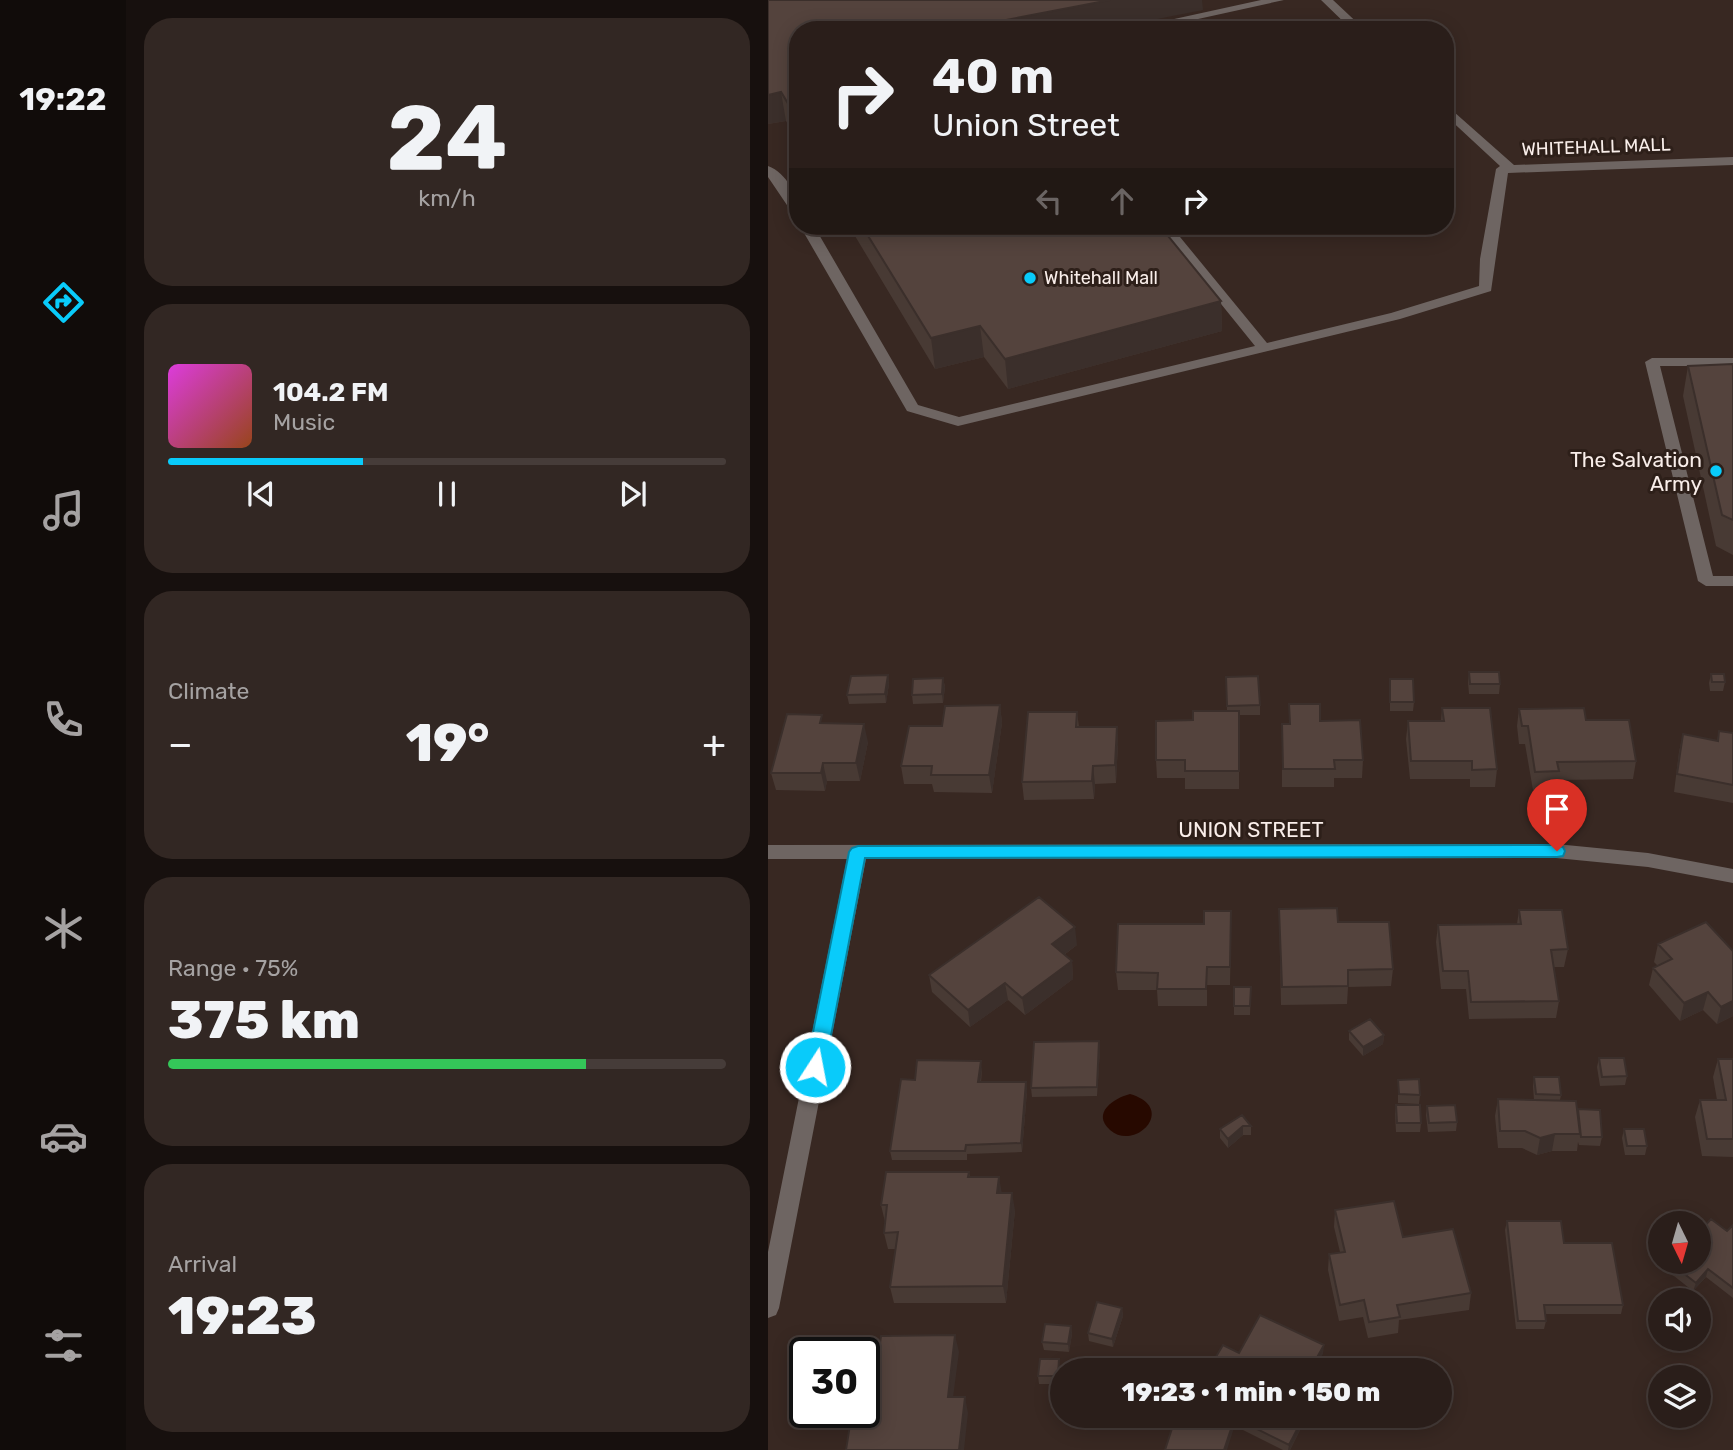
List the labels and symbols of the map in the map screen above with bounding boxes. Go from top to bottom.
street label: WHITEHALL MALL [1521,133,1671,161]
place label: Whitehall Mall [1044,267,1158,289]
marker: Whitehall Mall [1022,270,1038,286]
place label: The Salvation Army [1570,447,1702,496]
marker: The Salvation Army [1708,463,1724,479]
pin [1527,779,1587,851]
street label: UNION STREET [1178,817,1324,842]
position arrow [778,1030,852,1104]
north arrow [1648,1211,1711,1274]
speed limit sign: 30 [789,1337,880,1428]

